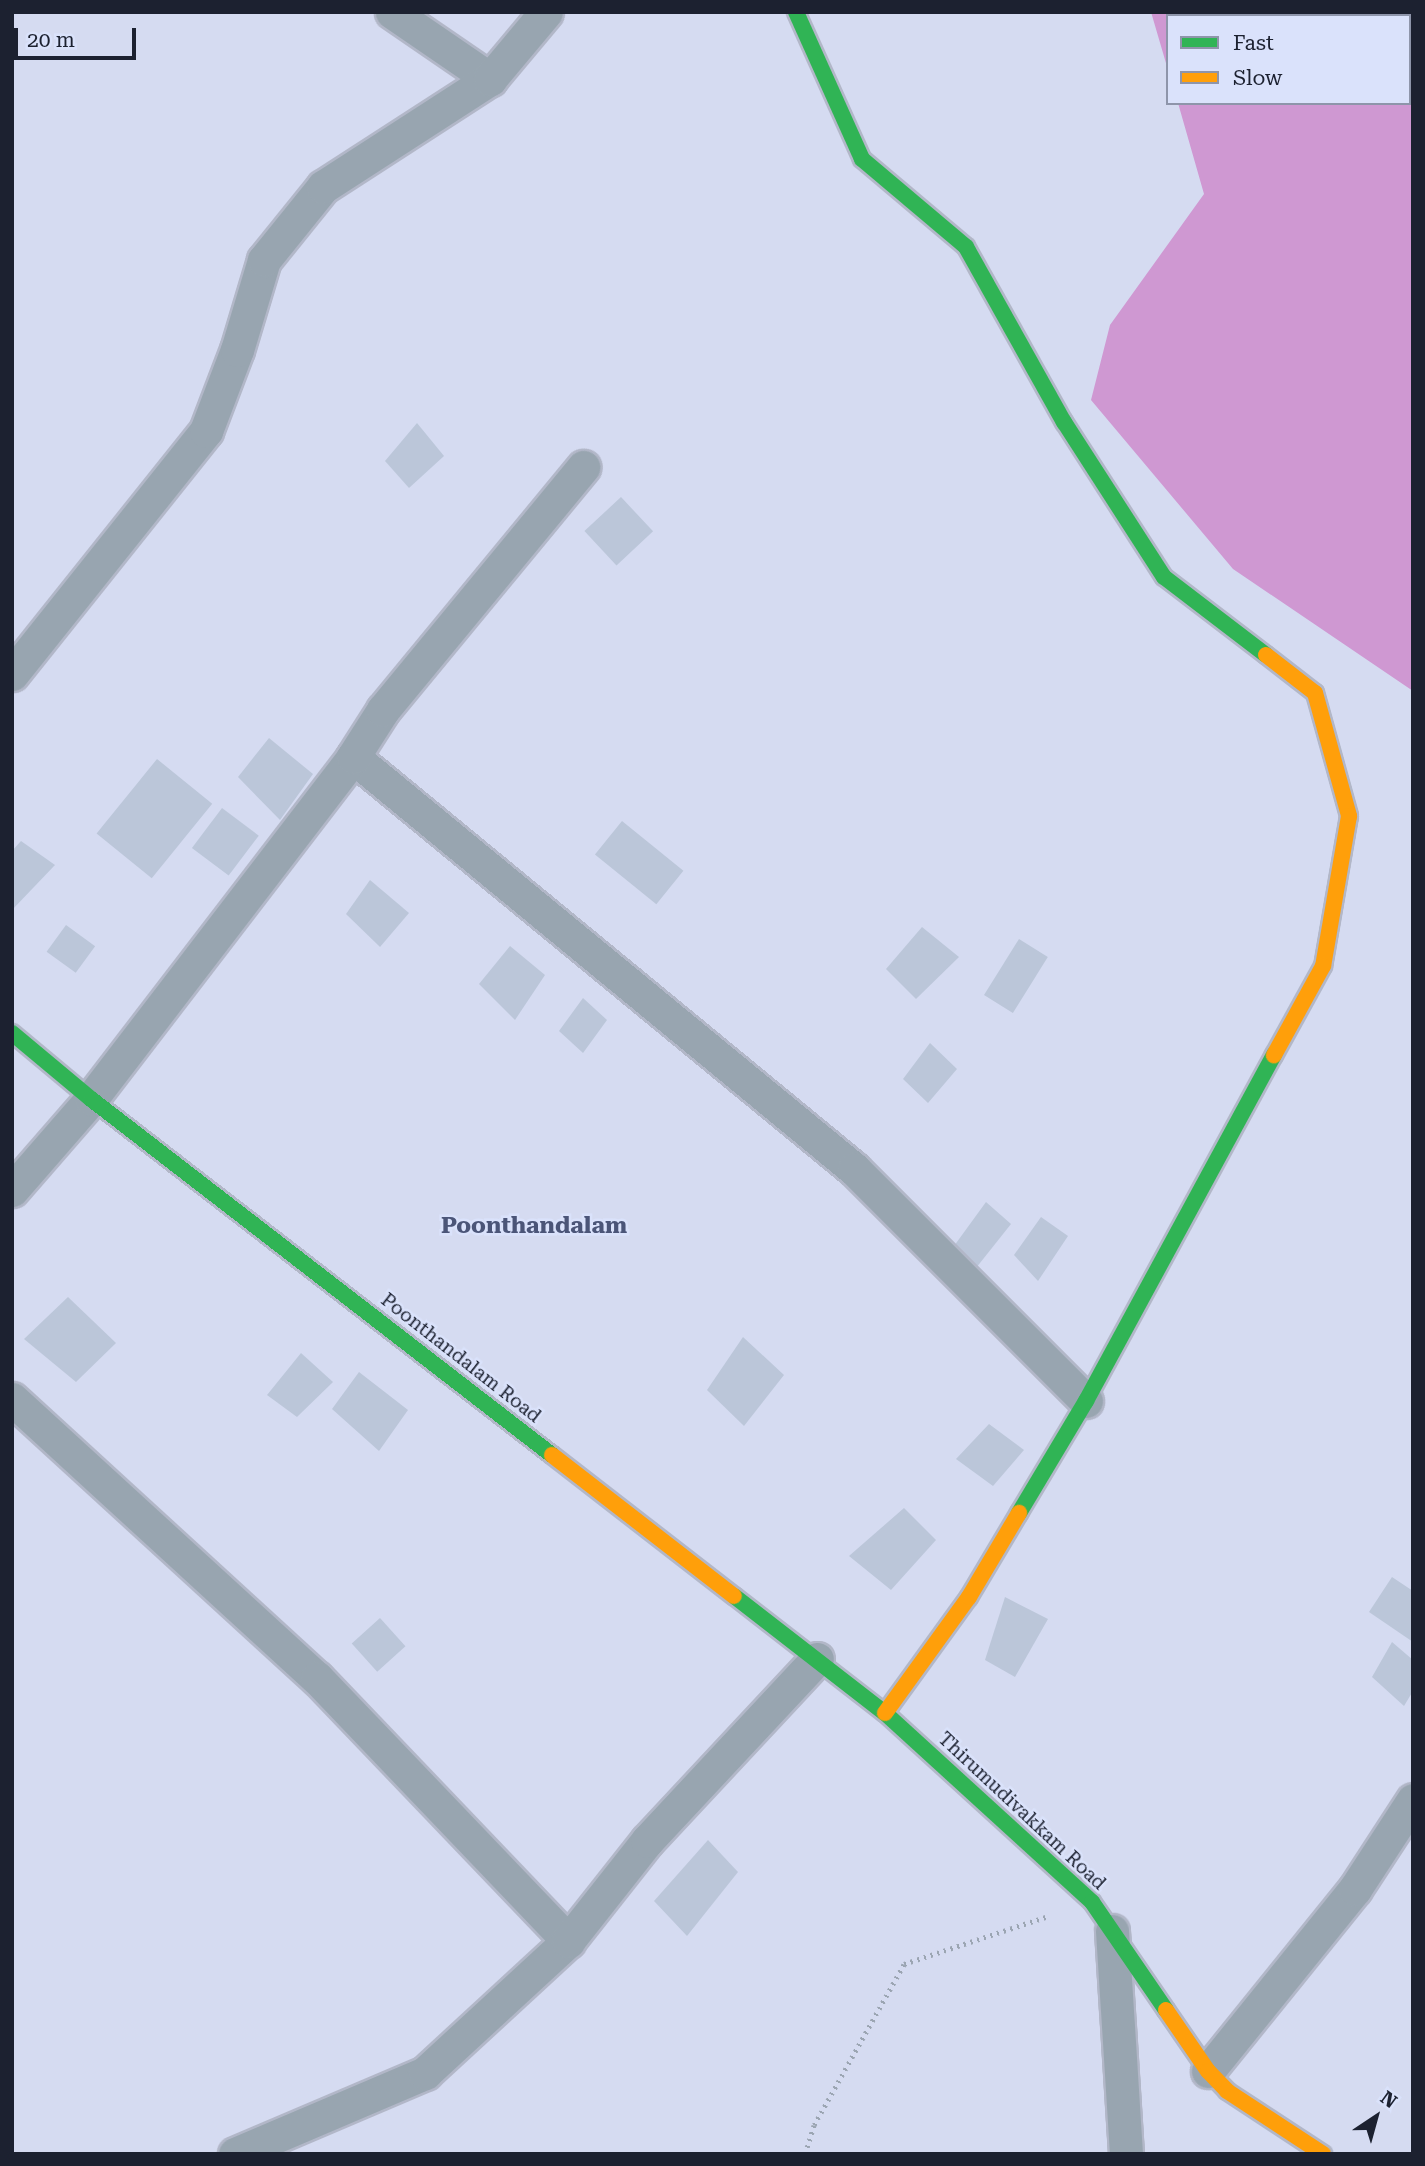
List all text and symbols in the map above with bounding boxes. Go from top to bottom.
scale bar [18,14,140,58]
legend [1166,14,1411,105]
text: 20 m [27,28,75,52]
text: Fast [1233,31,1274,55]
text: Slow [1233,66,1282,90]
district label: Poonthandalam [441,1212,627,1240]
street label: Poonthandalam Road [376,1288,546,1428]
street label: Thirumudivakkam Road [933,1727,1111,1895]
north arrow [1341,2082,1411,2152]
text: N [1376,2086,1401,2113]

